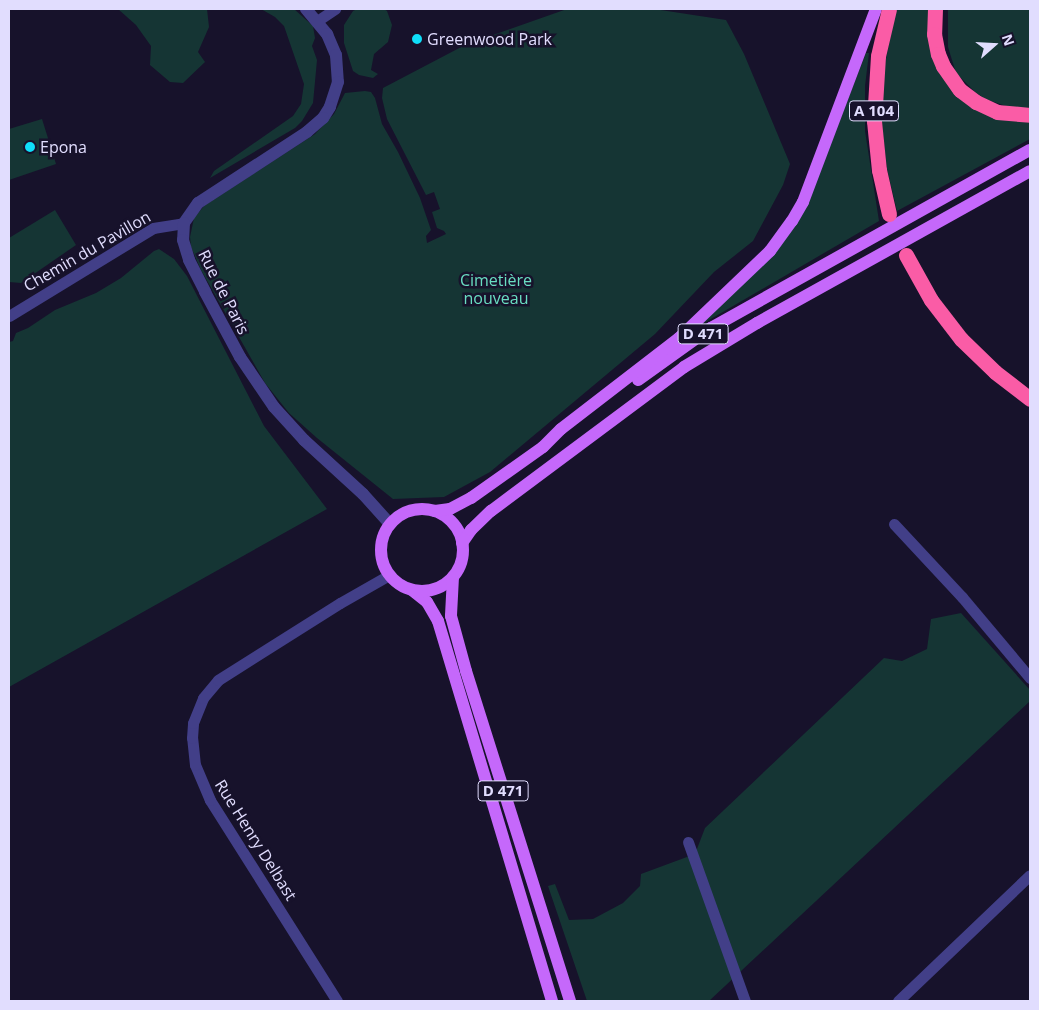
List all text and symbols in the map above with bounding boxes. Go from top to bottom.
north arrow [969,20,1019,70]
place label: Greenwood Park [427,29,552,49]
text: N [998,31,1019,48]
marker: Greenwood Park [411,33,423,45]
road number: A 104 [849,98,899,124]
place label: Epona [40,137,87,157]
marker: Epona [24,141,36,153]
street label: Chemin du Pavillon [20,207,154,295]
street label: Rue de Paris [194,246,254,338]
park label: Cimetière nouveau [460,270,532,308]
road number: D 471 [677,322,729,346]
street label: Rue Henry Delbast [211,776,301,904]
road number: D 471 [477,778,529,804]

